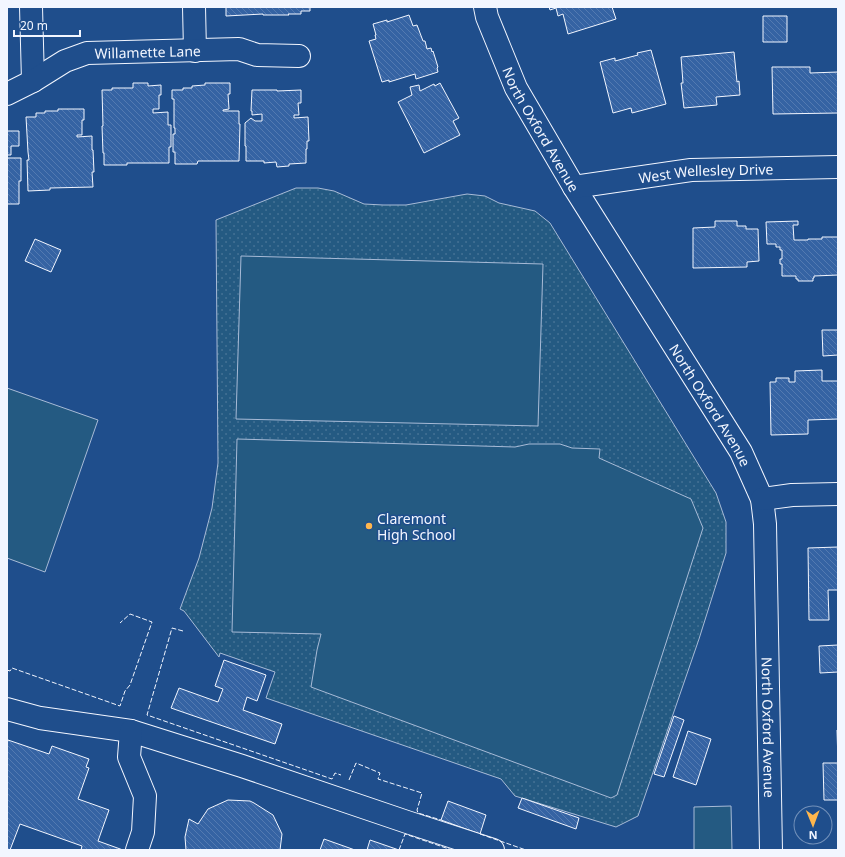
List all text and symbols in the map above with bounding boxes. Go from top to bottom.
scale bar [14,12,80,38]
text: 20 m [20,17,48,34]
street label: Willamette Lane [94,41,201,62]
street label: North Oxford Avenue [499,64,584,195]
street label: West Wellesley Drive [637,159,774,187]
street label: North Oxford Avenue [666,340,756,469]
place label: Claremont High School [377,509,456,544]
marker: Claremont High School [364,521,374,531]
street label: North Oxford Avenue [758,657,780,798]
north arrow [793,805,833,845]
text: N [809,828,818,843]

